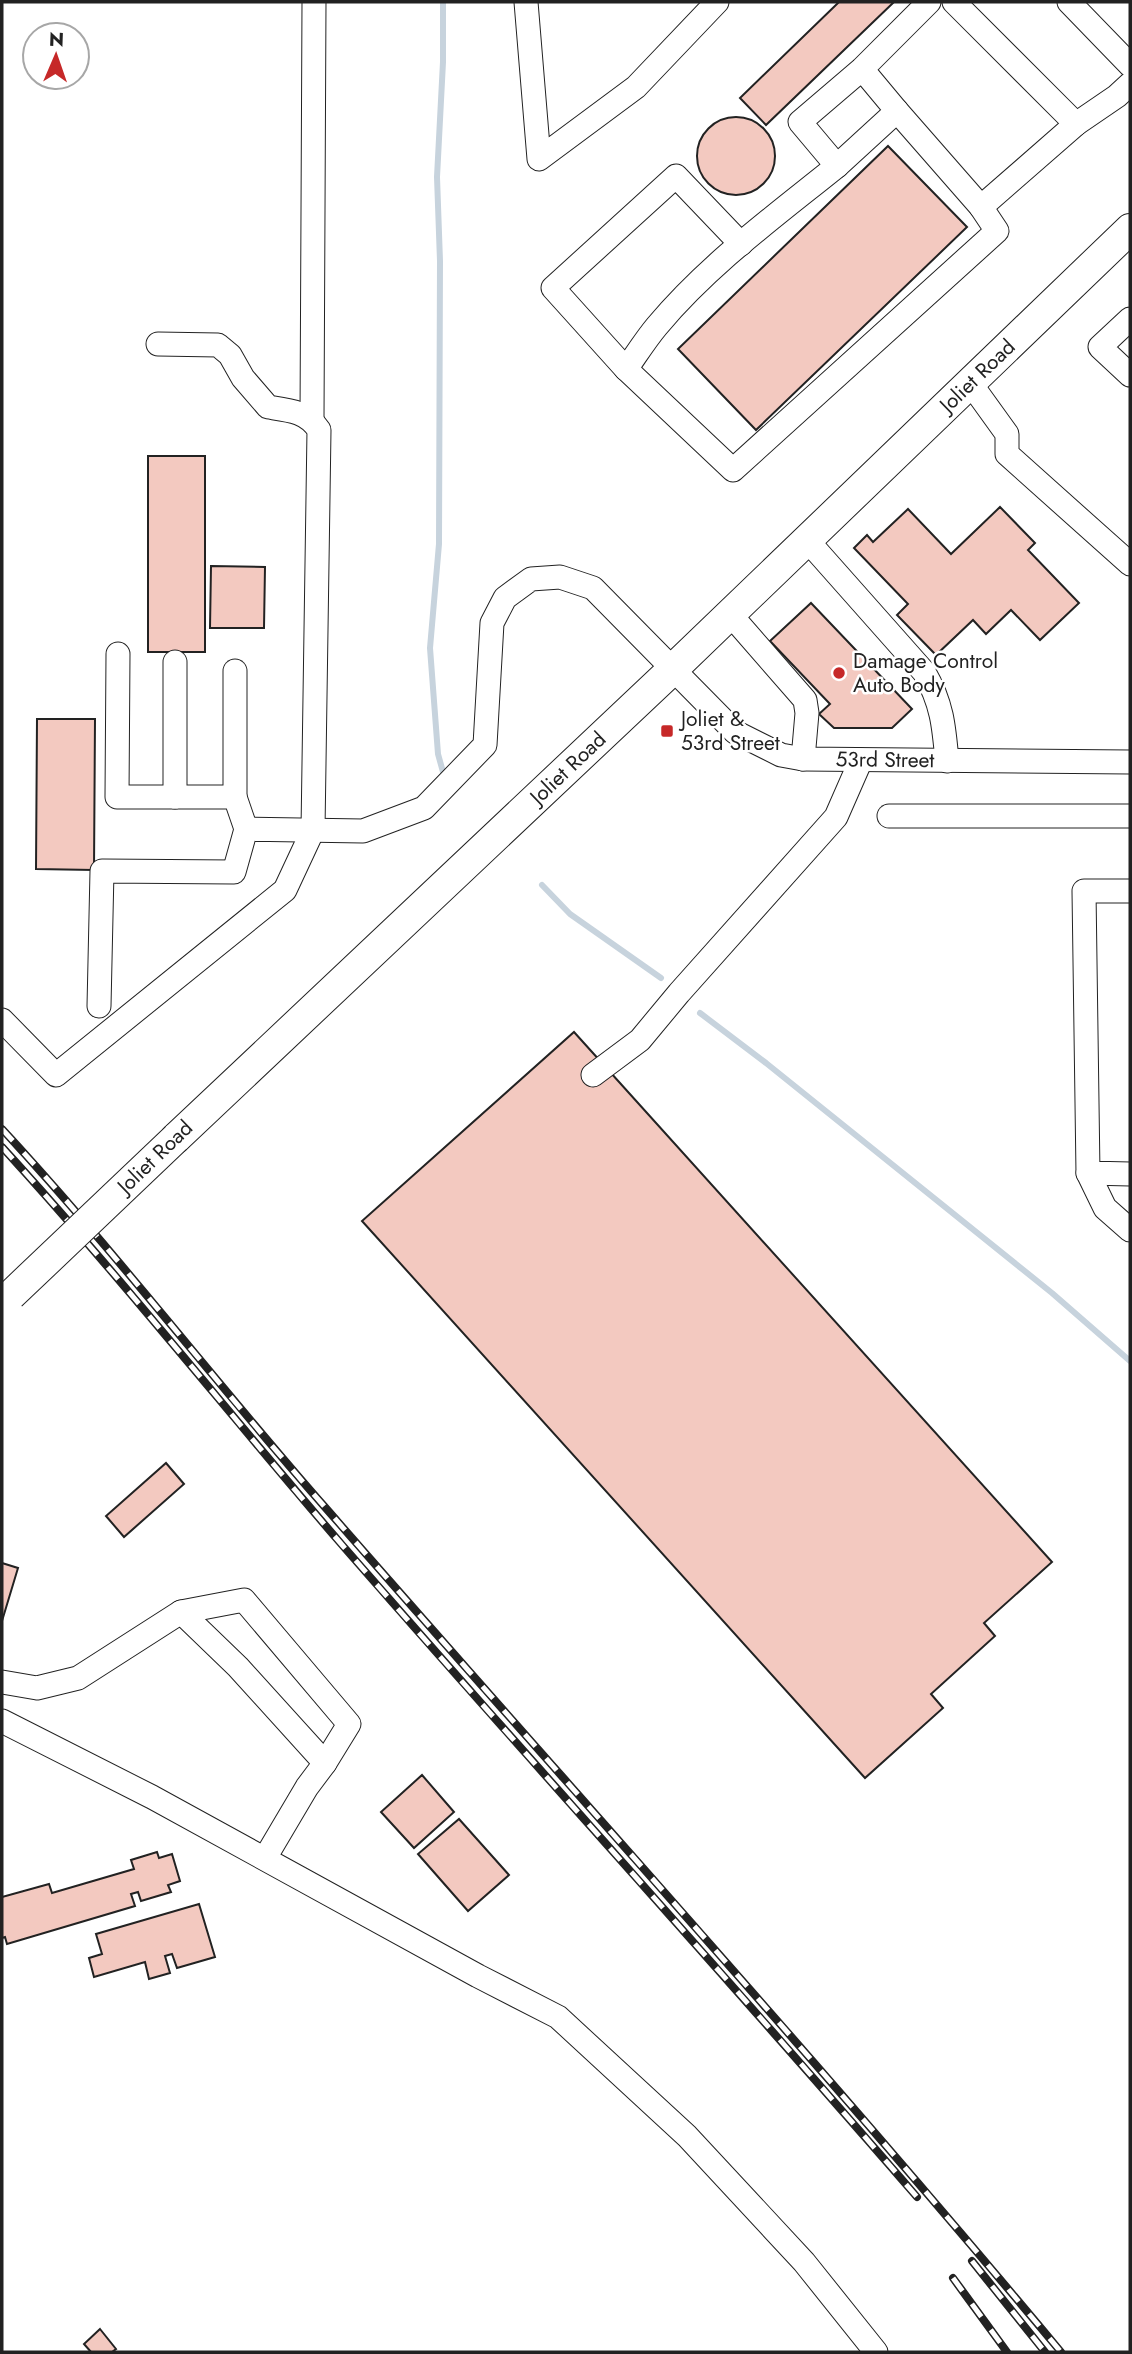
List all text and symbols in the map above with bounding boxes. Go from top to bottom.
north arrow [21,21,91,91]
text: N [49,26,65,53]
street label: Joliet Road [931,332,1022,421]
place label: Damage Control Auto Body [853,646,998,700]
marker: Damage Control Auto Body [831,665,847,681]
place label: Joliet & 53rd Street [678,704,780,758]
marker: Joliet & 53rd Street [659,723,675,739]
street label: Joliet Road [521,725,613,813]
street label: 53rd Street [835,744,935,775]
street label: Joliet Road [109,1113,199,1203]

